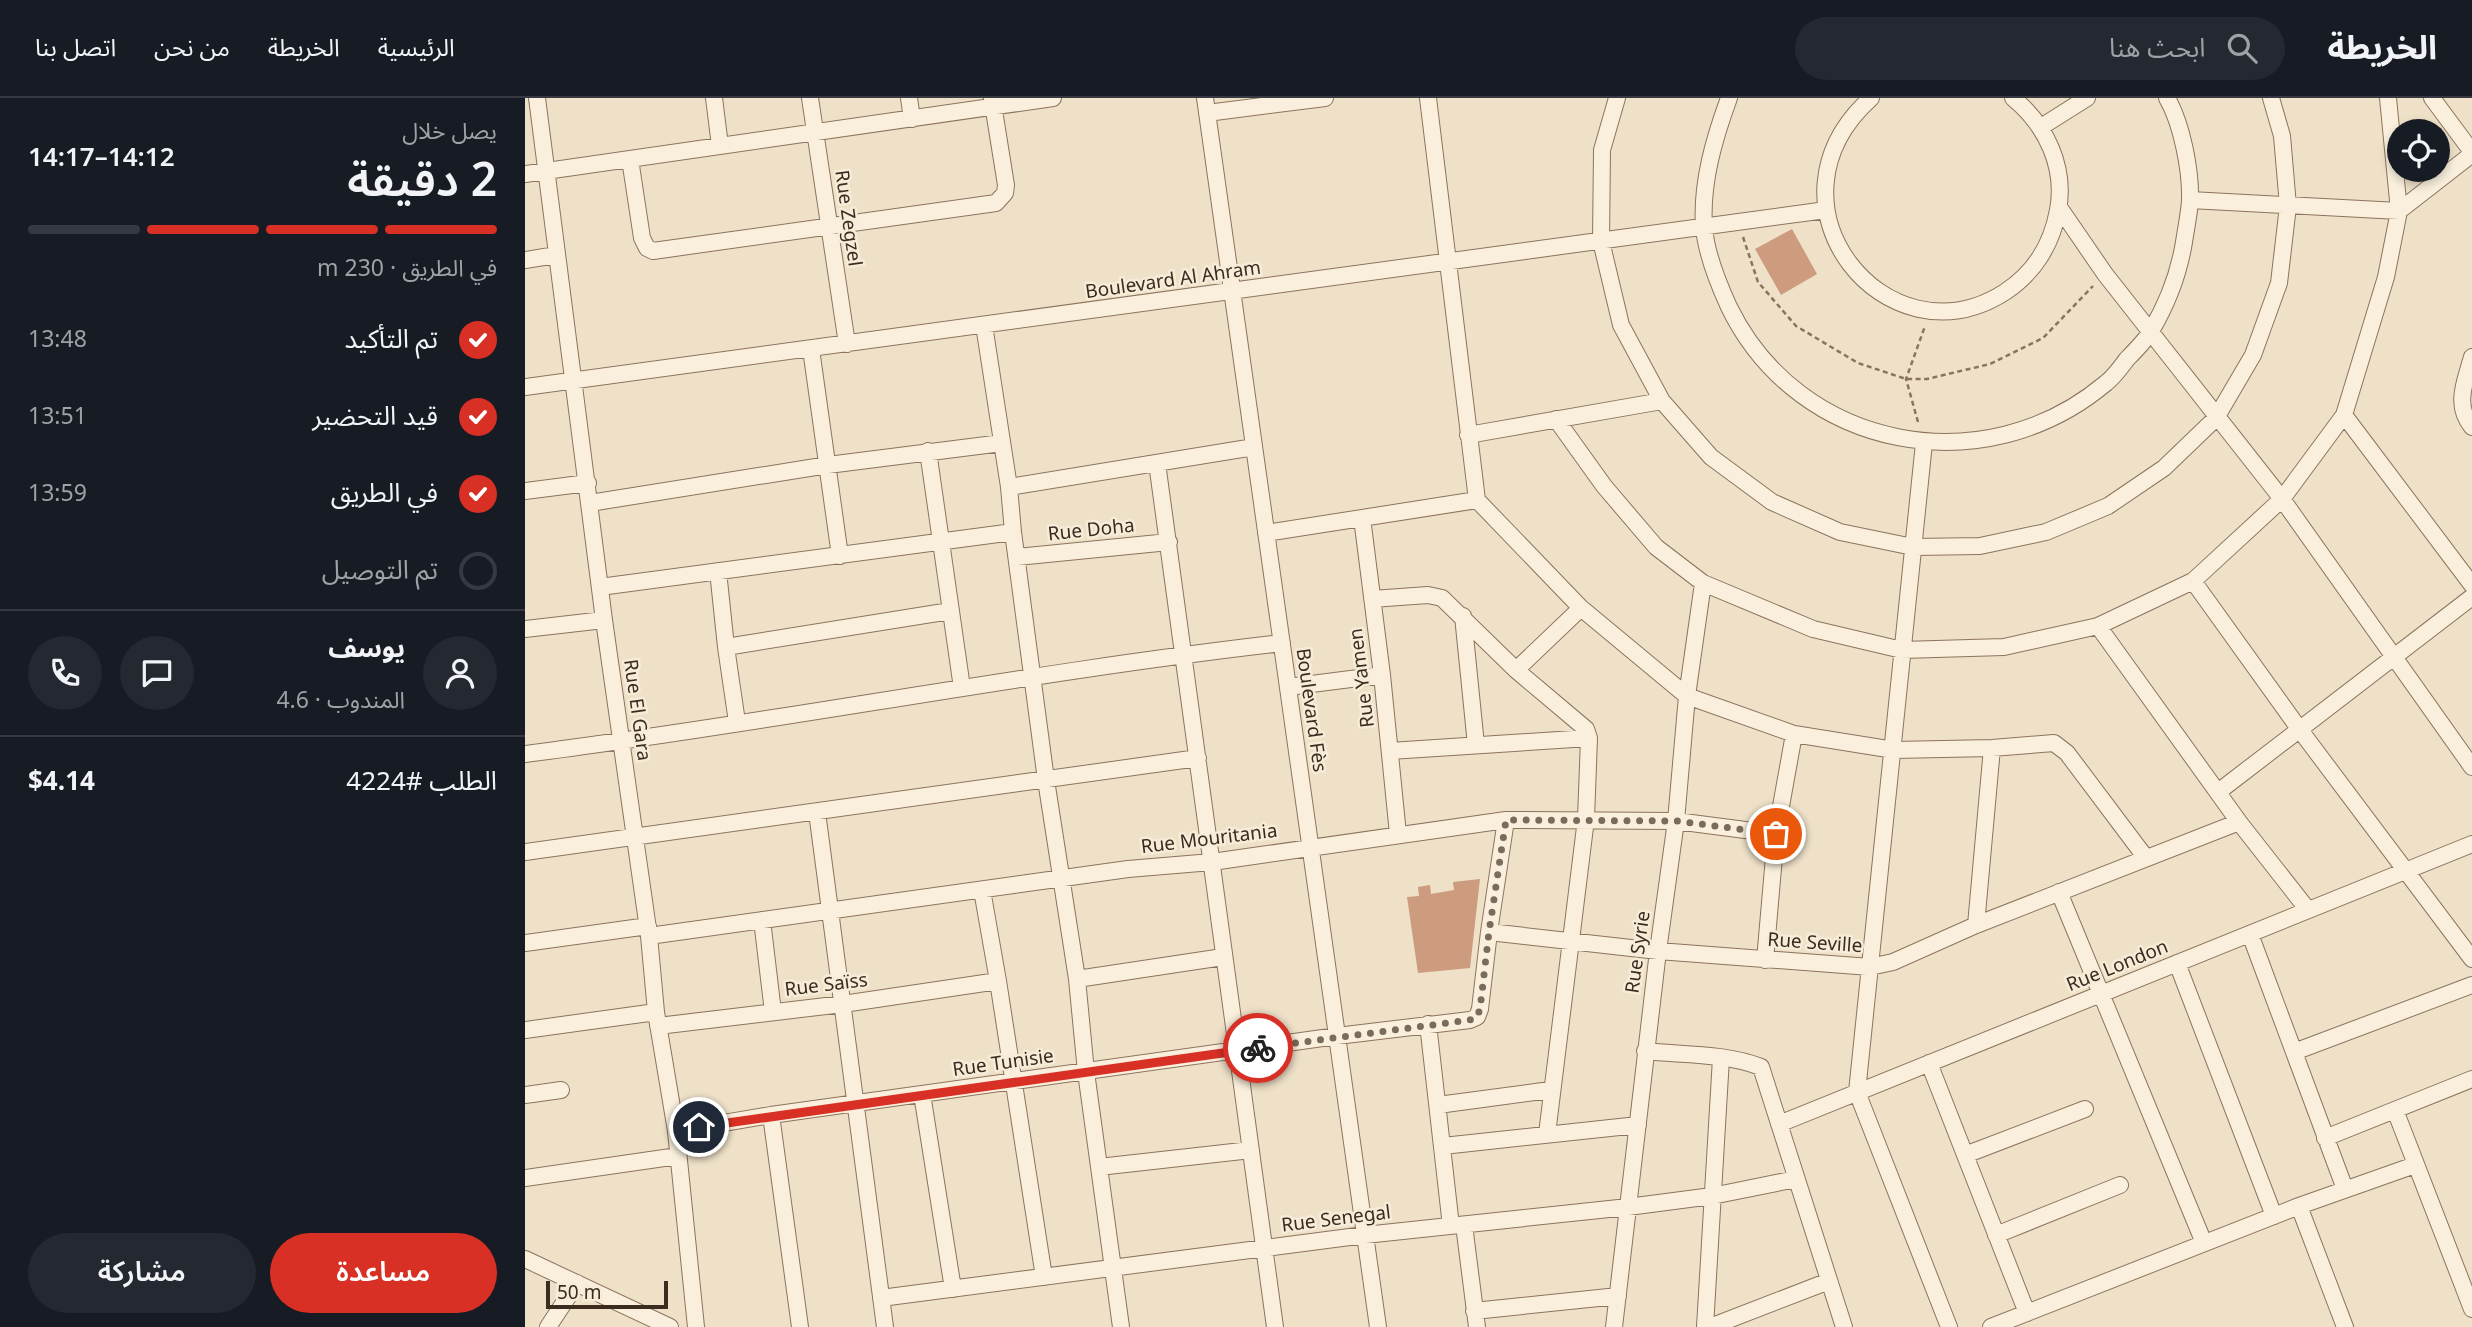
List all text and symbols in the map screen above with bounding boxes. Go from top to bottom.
text: الخريطة [2327,14,2437,83]
search box [1795,17,2285,80]
text: ابحث هنا [2109,21,2205,76]
text: اتصل بنا [35,23,116,74]
text: من نحن [154,23,230,74]
text: الخريطة [268,23,340,74]
text: الرئيسية [378,23,455,74]
icon: search [2223,29,2261,67]
text: يصل خلال [402,107,497,156]
map controls [2387,119,2450,182]
button: locate [2387,119,2450,182]
text: 14:12–14:17 [28,130,175,185]
text: 2 دقيقة [347,133,497,230]
street label: Rue Zegzel [821,167,875,269]
text: في الطريق · 230 m [317,244,497,293]
street label: Boulevard Al Ahram [1083,248,1264,312]
text: تم التأكيد [344,312,438,367]
text: 13:48 [28,315,87,364]
icon: check [459,321,497,359]
text: قيد التحضير [312,389,438,444]
text: 13:51 [28,392,87,441]
icon: check [459,398,497,436]
text: في الطريق [331,466,438,521]
text: 13:59 [28,469,87,518]
icon: check [459,475,497,513]
street label: Rue Doha [1046,506,1136,554]
text: تم التوصيل [322,543,438,598]
text: يوسف [328,621,405,676]
street label: Rue Yamen [1336,626,1388,730]
button: phone [28,636,102,710]
button: chat [120,636,194,710]
button: person [423,636,497,710]
street label: Boulevard Fès [1283,646,1340,775]
street label: Rue El Gara [610,657,664,764]
text: المندوب · 4.6 [276,676,405,725]
text: $4.14 [28,754,95,809]
text: الطلب #4224 [346,754,497,809]
pin [1746,804,1806,864]
street label: Rue Mouritania [1139,811,1280,867]
icon: bag [1757,815,1795,853]
street label: Rue Syrie [1612,908,1664,996]
street label: Rue Seville [1766,920,1864,966]
street label: Rue London [2060,927,2175,1005]
street label: Rue Saïss [782,960,870,1010]
courier [1223,1013,1293,1083]
icon: bike [1239,1029,1277,1067]
street label: Rue Tunisie [950,1036,1056,1090]
pin [669,1097,729,1157]
icon: home [680,1108,718,1146]
street label: Rue Senegal [1279,1192,1393,1246]
button: مشاركة [28,1233,256,1313]
button: مساعدة [270,1233,497,1313]
text: 50 m [557,1273,601,1313]
scale bar [546,1278,669,1310]

